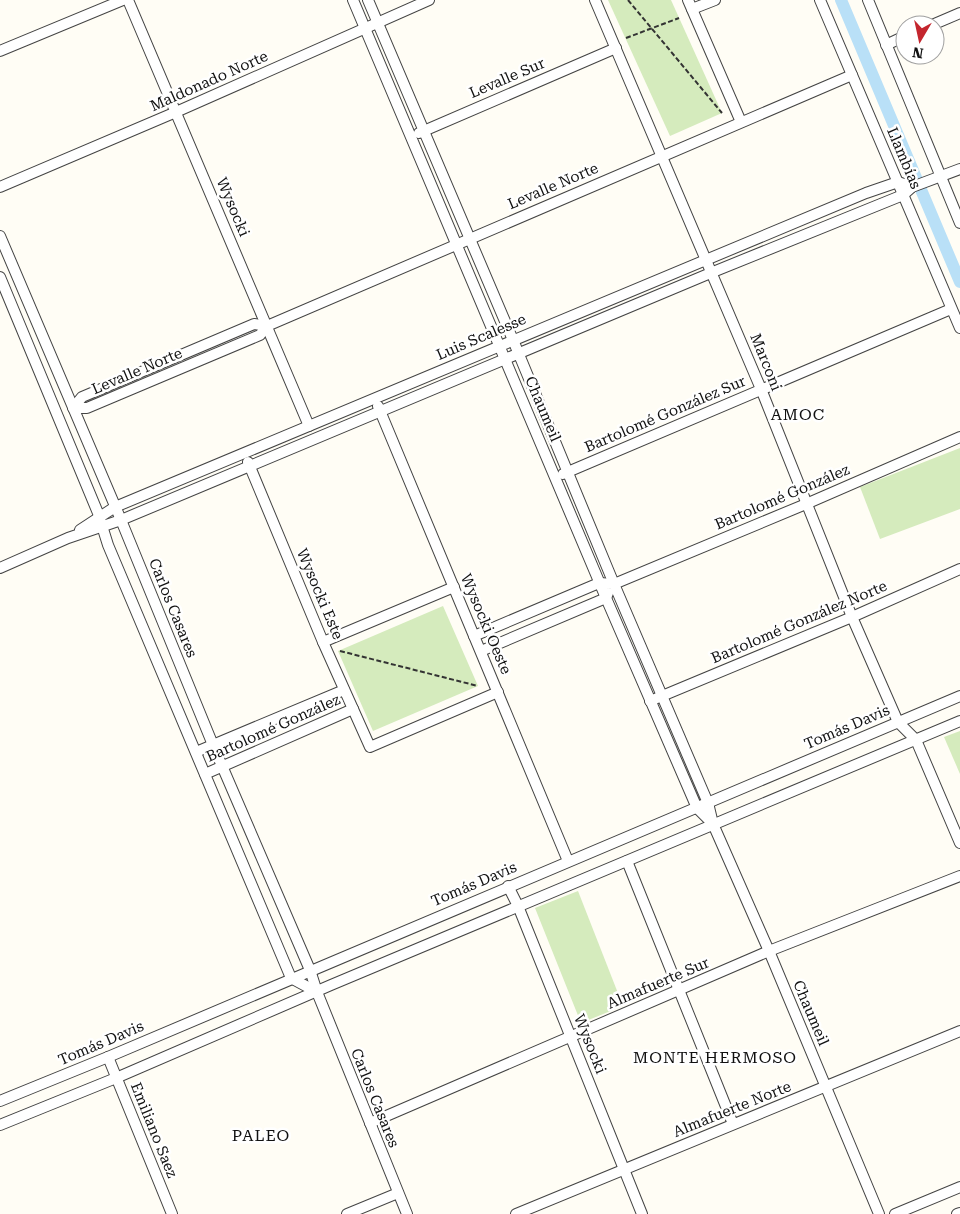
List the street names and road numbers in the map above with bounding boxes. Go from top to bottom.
street label: Maldonado Norte [147,47,271,115]
street label: Levalle Sur [467,54,547,102]
street label: Llambías [883,124,925,192]
street label: Levalle Norte [505,159,601,213]
street label: Wysocki [212,175,254,239]
street label: Luis Scalesse [433,310,529,364]
street label: Marconi [746,331,786,394]
street label: Levalle Norte [89,344,185,398]
street label: Bartolomé González Sur [582,372,748,456]
street label: Chaumeil [521,374,565,445]
street label: Bartolomé González [712,460,852,534]
street label: Wysocki Este [293,546,347,642]
street label: Carlos Casares [145,556,201,660]
street label: Wysocki Oeste [457,571,515,677]
street label: Bartolomé González Norte [708,577,890,667]
street label: Bartolomé González [203,690,343,766]
street label: Tomás Davis [802,701,892,753]
street label: Tomás Davis [429,858,519,910]
street label: Almafuerte Sur [604,953,712,1013]
street label: Chaumeil [789,978,833,1049]
street label: Wysocki [570,1012,610,1077]
street label: Tomás Davis [56,1017,146,1069]
street label: Carlos Casares [347,1046,403,1150]
street label: Almafuerte Norte [670,1077,794,1141]
street label: Emiliano Saez [127,1080,181,1180]

